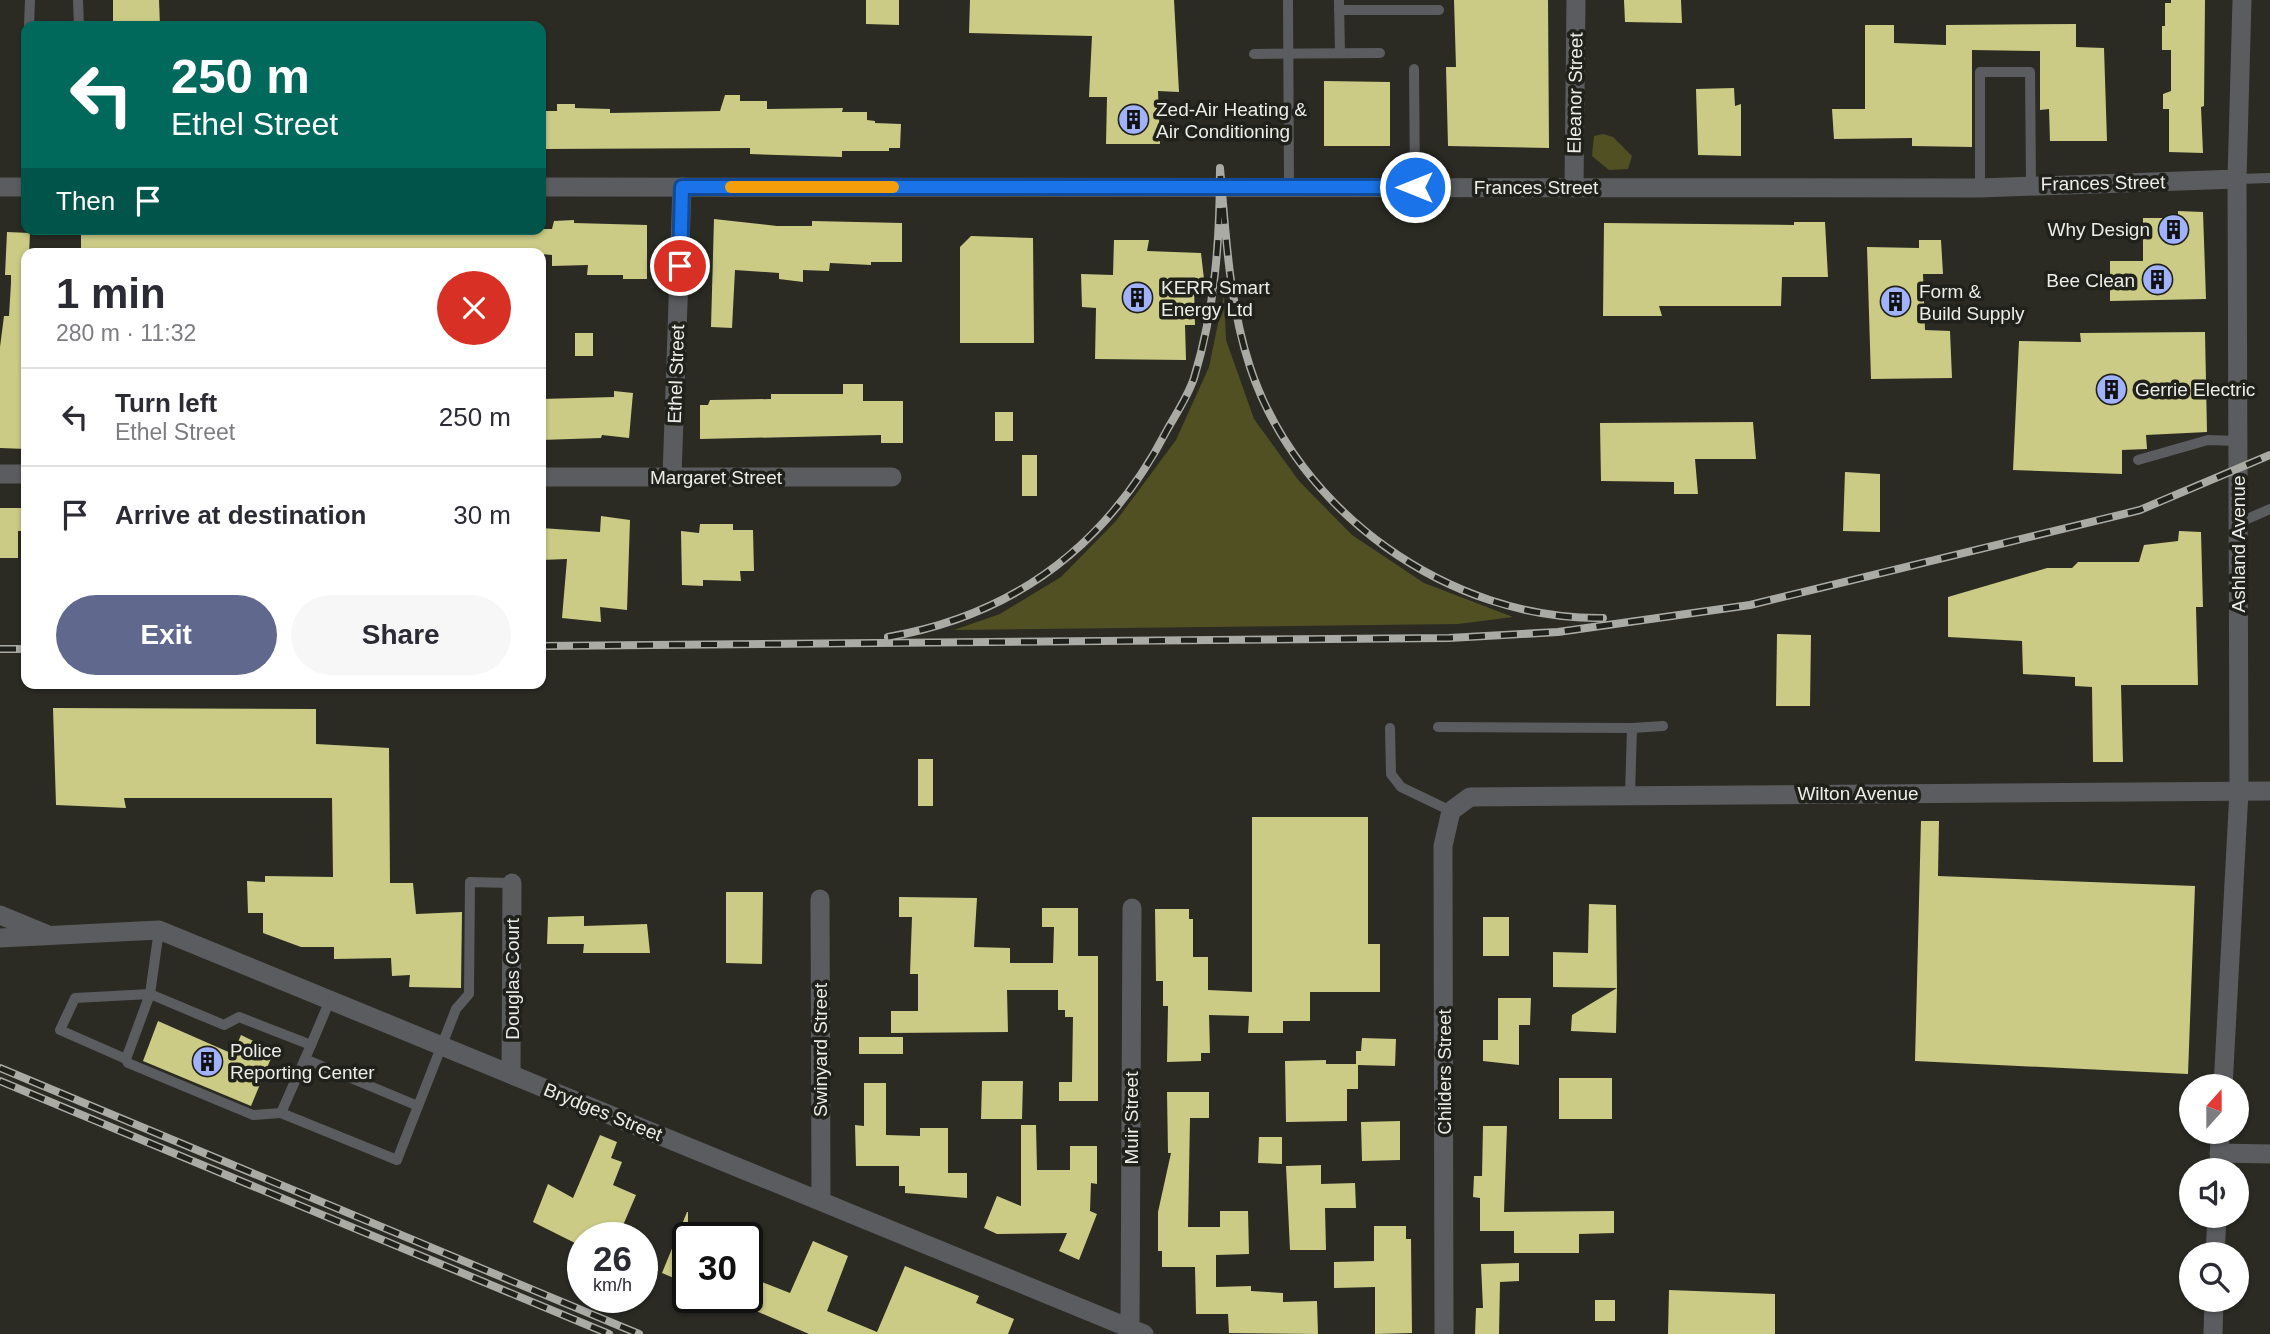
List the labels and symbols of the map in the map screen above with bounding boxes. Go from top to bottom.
street label: Eleanor Street [1563,31,1587,154]
place label: Zed-Air Heating & Air Conditioning [1156,99,1307,142]
building icon: Zed-Air Heating & Air Conditioning [1116,103,1150,137]
position arrow [1378,150,1452,224]
street label: Frances Street [2041,171,2166,195]
street label: Frances Street [1474,177,1599,198]
building icon: Why Design [2156,212,2190,246]
place label: Why Design [2048,219,2150,240]
pin [650,236,710,296]
building icon: Bee Clean [2141,263,2175,297]
place label: Bee Clean [2046,270,2135,291]
place label: KERR Smart Energy Ltd [1161,277,1270,320]
building icon: KERR Smart Energy Ltd [1121,281,1155,315]
place label: Form & Build Supply [1919,281,2025,324]
building icon: Form & Build Supply [1879,285,1913,319]
street label: Ethel Street [664,323,688,424]
building icon: Gerrie Electric [2095,372,2129,406]
place label: Gerrie Electric [2135,379,2255,400]
street label: Margaret Street [650,467,783,488]
street label: Ashland Avenue [2228,476,2249,613]
street label: Wilton Avenue [1797,783,1919,804]
street label: Douglas Court [502,918,523,1040]
street label: Swinyard Street [810,982,831,1117]
street label: Childers Street [1434,1008,1455,1135]
place label: Police Reporting Center [230,1040,375,1083]
building icon: Police Reporting Center [190,1044,224,1078]
street label: Muir Street [1121,1071,1142,1164]
north arrow [2179,1074,2249,1144]
street label: Brydges Street [541,1079,666,1146]
speed limit sign: 30 [672,1222,763,1313]

